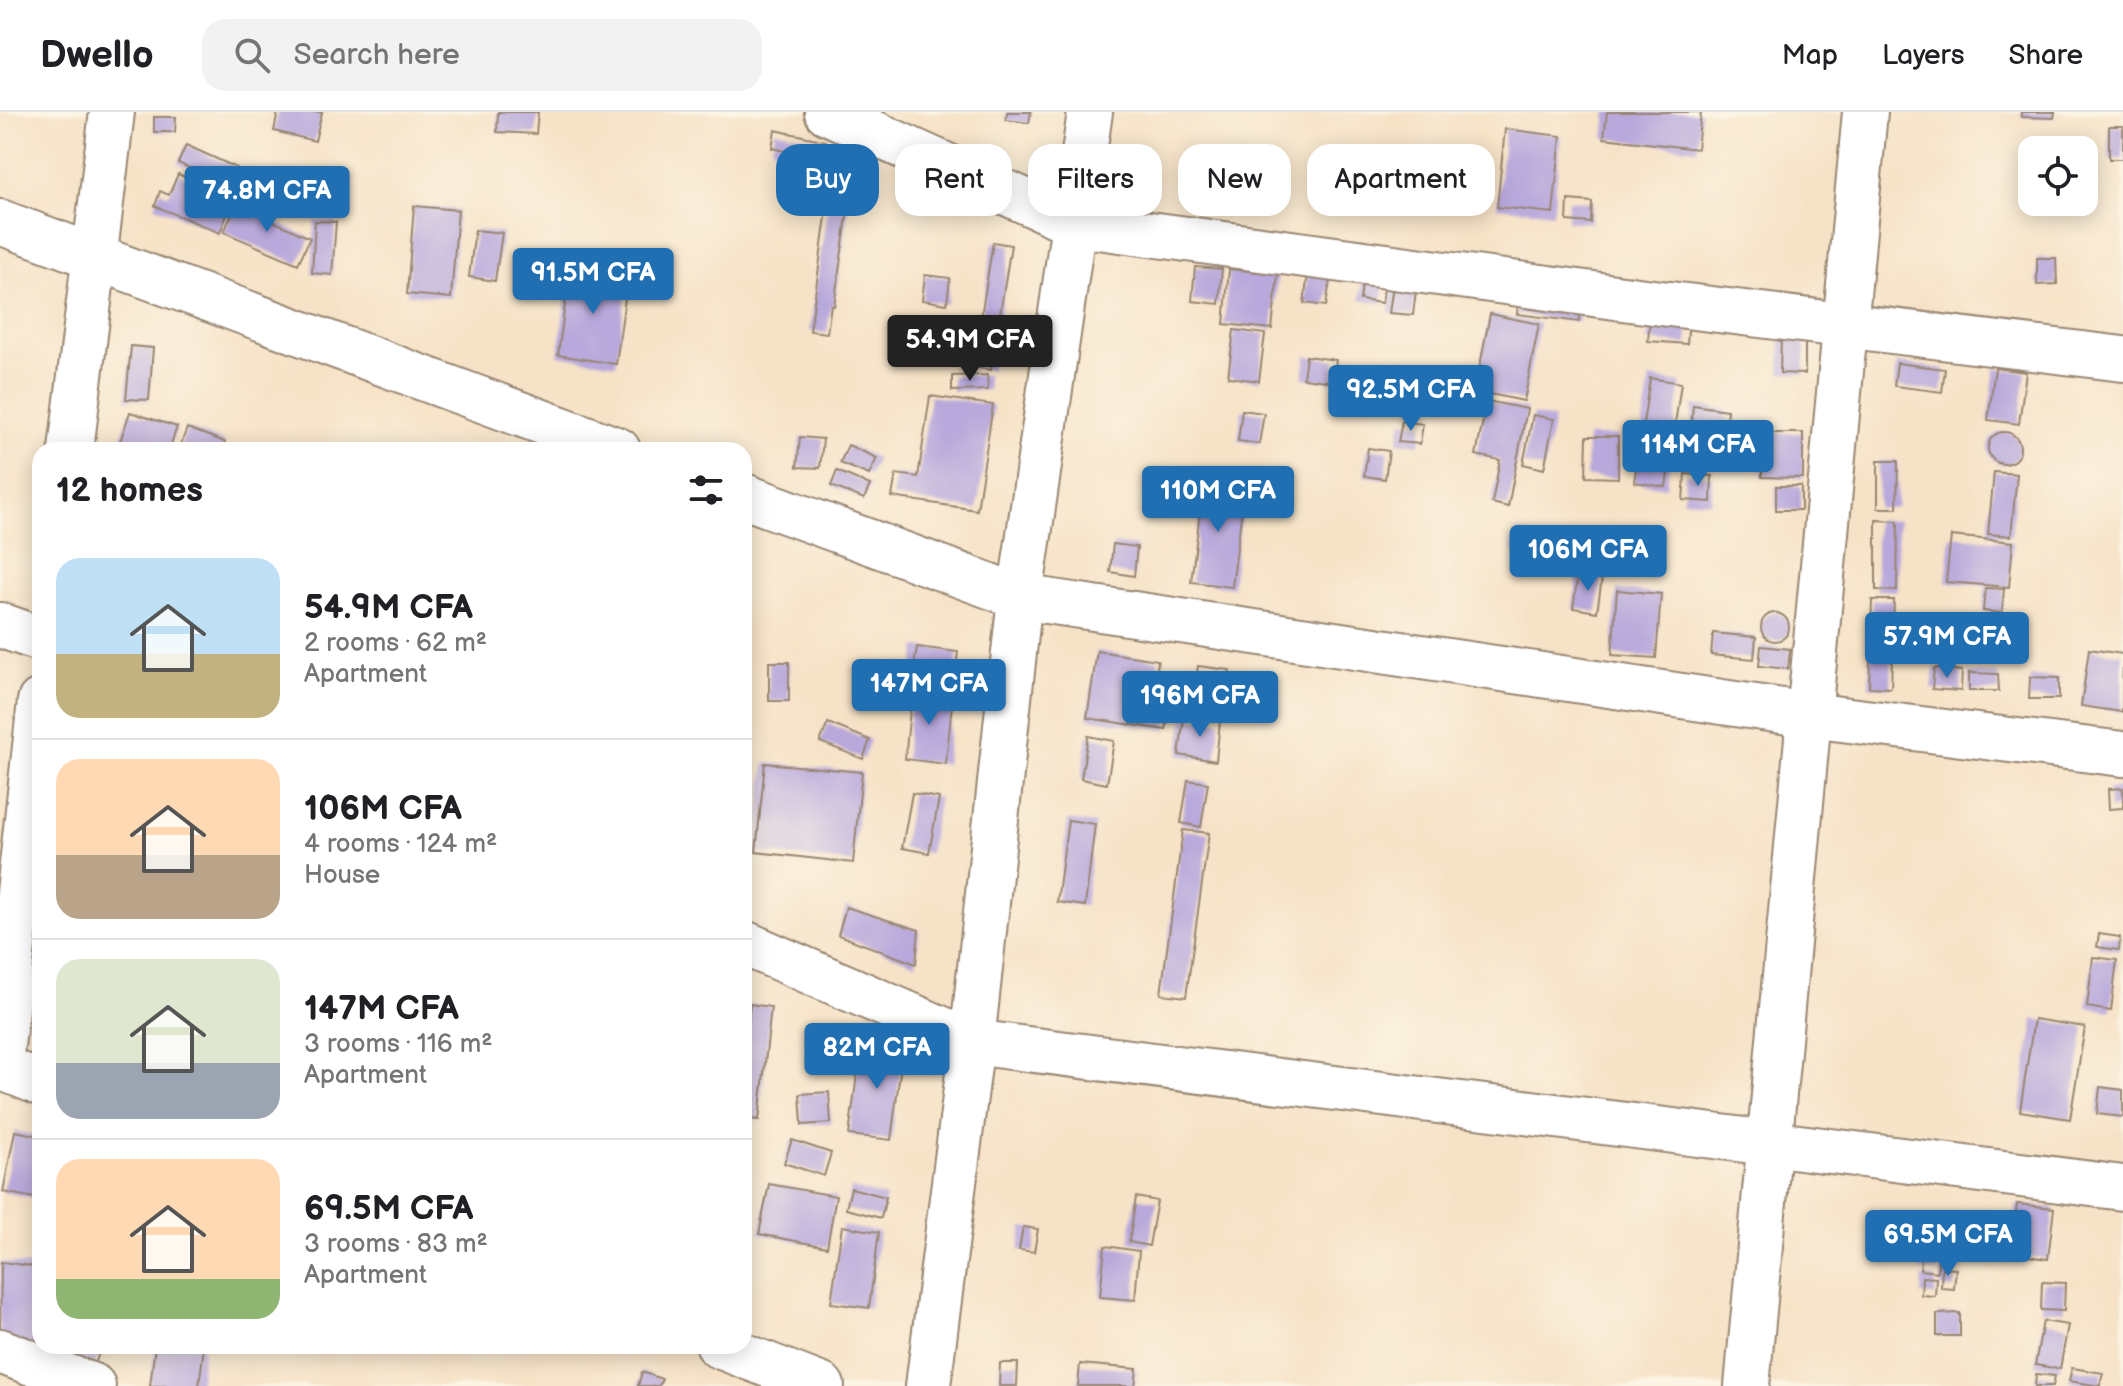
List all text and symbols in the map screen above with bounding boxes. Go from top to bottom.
search box [202,19,762,91]
text: Dwello [40,33,154,78]
icon: search [230,33,274,77]
text: Search here [294,37,460,73]
text: Map [1782,39,1838,72]
text: Layers [1882,39,1965,72]
text: Share [2009,39,2083,72]
map controls [2018,136,2098,216]
button: locate [2018,136,2098,216]
chip: Buy [776,144,879,216]
chip: Rent [895,144,1012,216]
chip: Filters [1028,144,1162,216]
chip: New [1178,144,1291,216]
chip: Apartment [1307,144,1495,216]
pin: 74.8M CFA [175,166,359,234]
text: 74.8M CFA [203,176,331,207]
pin: 91.5M CFA [501,248,685,316]
text: 91.5M CFA [531,258,655,289]
pin: 54.9M CFA [878,315,1062,383]
text: 54.9M CFA [905,325,1035,356]
pin: 92.5M CFA [1319,365,1503,433]
text: 92.5M CFA [1346,375,1476,406]
pin: 114M CFA [1615,420,1781,488]
text: 114M CFA [1640,430,1756,461]
pin: 110M CFA [1135,466,1301,534]
icon: filters [684,468,728,512]
text: 12 homes [56,470,203,511]
text: 110M CFA [1160,476,1276,507]
pin: 106M CFA [1505,525,1671,593]
text: 106M CFA [1528,535,1648,566]
text: 54.9M CFA [304,587,473,628]
icon: home [120,590,216,686]
pin: 57.9M CFA [1855,612,2039,680]
text: 57.9M CFA [1883,622,2011,653]
text: 2 rooms · 62 m² [304,628,487,659]
text: Apartment [304,659,427,690]
pin: 147M CFA [846,659,1012,727]
text: 147M CFA [870,669,988,700]
pin: 196M CFA [1117,671,1283,739]
text: 196M CFA [1140,681,1260,712]
text: 106M CFA [304,788,462,829]
icon: home [120,791,216,887]
text: 4 rooms · 124 m² [304,829,497,860]
text: House [304,860,380,891]
text: 147M CFA [304,988,459,1029]
icon: home [120,991,216,1087]
pin: 82M CFA [803,1023,951,1091]
text: 3 rooms · 116 m² [304,1029,493,1060]
text: 82M CFA [822,1033,932,1064]
text: Apartment [304,1060,427,1091]
text: 69.5M CFA [304,1188,473,1229]
icon: home [120,1191,216,1287]
pin: 69.5M CFA [1856,1210,2040,1278]
text: 69.5M CFA [1883,1220,2013,1251]
text: 3 rooms · 83 m² [304,1229,488,1260]
text: Apartment [304,1260,427,1291]

